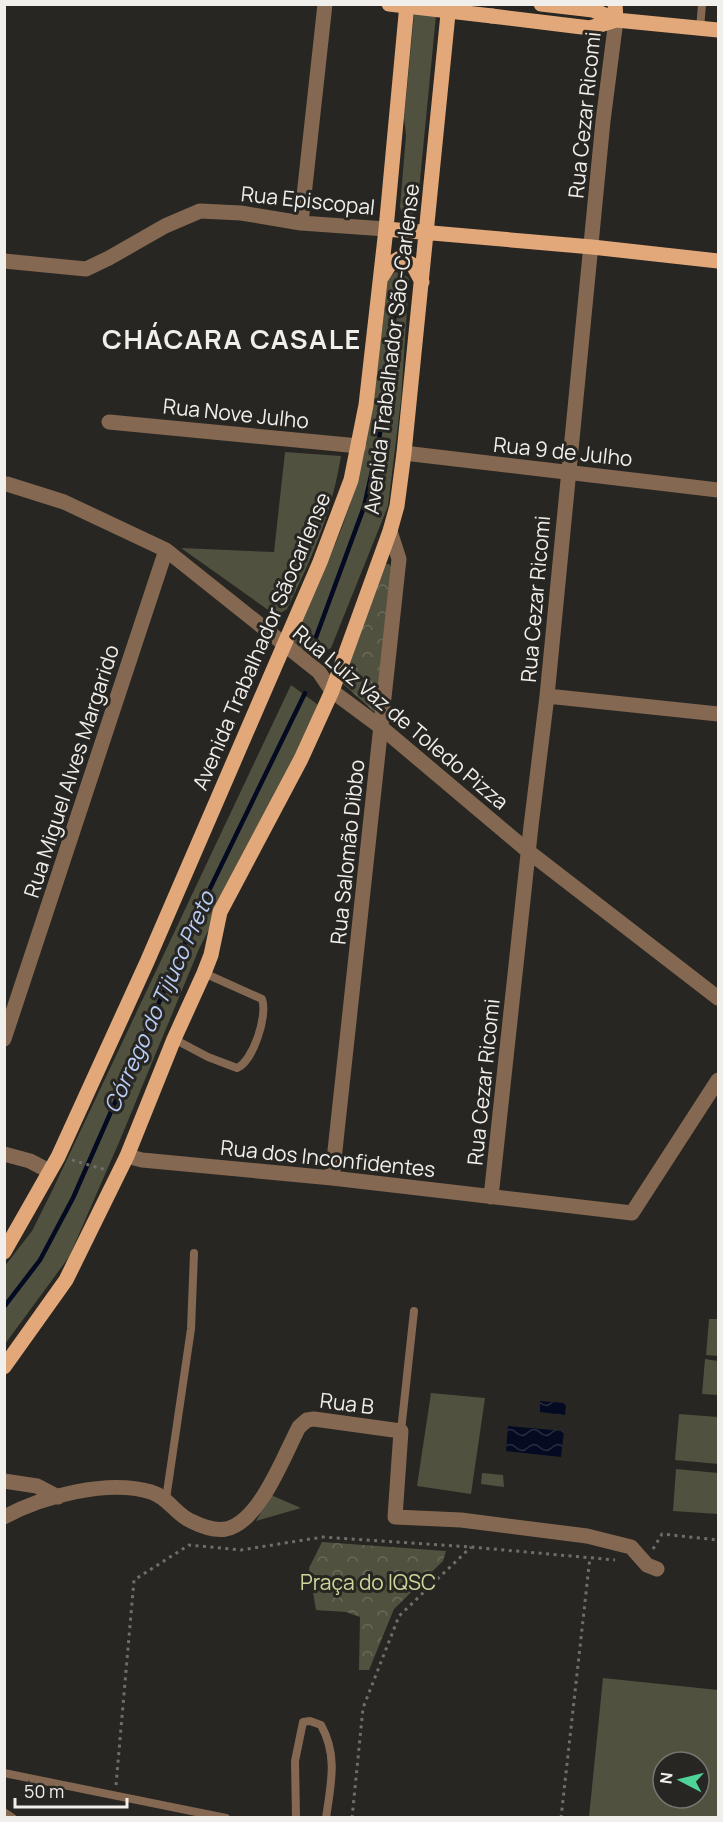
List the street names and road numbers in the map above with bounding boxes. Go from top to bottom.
street label: Rua Cezar Ricomi [561,30,607,200]
street label: Rua Episcopal [240,179,376,221]
street label: Avenida Trabalhador São-Carlense [357,182,425,516]
street label: Rua Nove Julho [162,391,310,435]
street label: Rua 9 de Julho [492,430,634,472]
street label: Avenida Trabalhador Sãocarlense [185,488,337,794]
street label: Rua Cezar Ricomi [514,514,556,684]
street label: Rua Luiz Vaz de Toledo Pizza [287,619,515,815]
street label: Rua Miguel Alves Margarido [17,641,125,901]
street label: Rua Salomão Dibbo [323,758,371,946]
street label: Rua Cezar Ricomi [460,997,506,1167]
street label: Rua dos Inconfidentes [219,1133,437,1183]
street label: Rua B [318,1386,376,1420]

